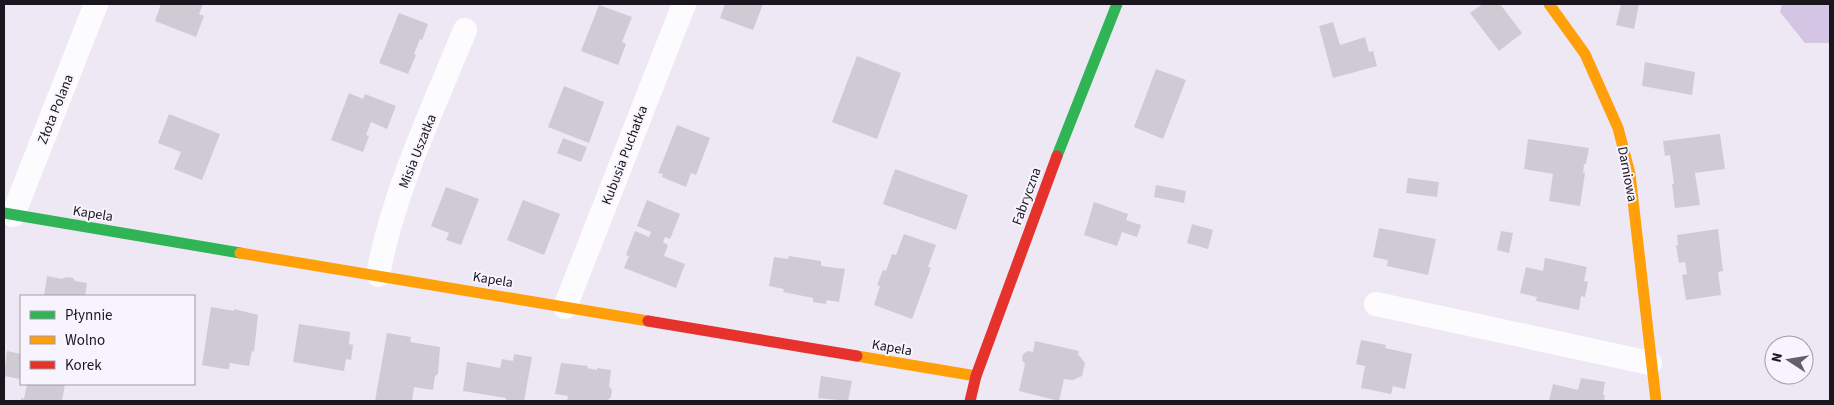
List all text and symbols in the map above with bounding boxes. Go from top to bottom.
street label: Złota Polana [33,71,79,147]
street label: Kubusia Puchatka [597,103,653,208]
street label: Misia Uszatka [394,111,442,192]
street label: Darniowa [1612,145,1642,204]
street label: Fabryczna [1007,165,1047,228]
street label: Kapela [71,201,114,227]
street label: Kapela [471,267,514,293]
legend [20,295,195,385]
text: Płynnie [65,305,113,326]
text: Wolno [65,330,105,351]
street label: Kapela [870,335,914,361]
north arrow [1764,335,1814,385]
text: N [1767,351,1788,364]
text: Korek [65,355,102,376]

